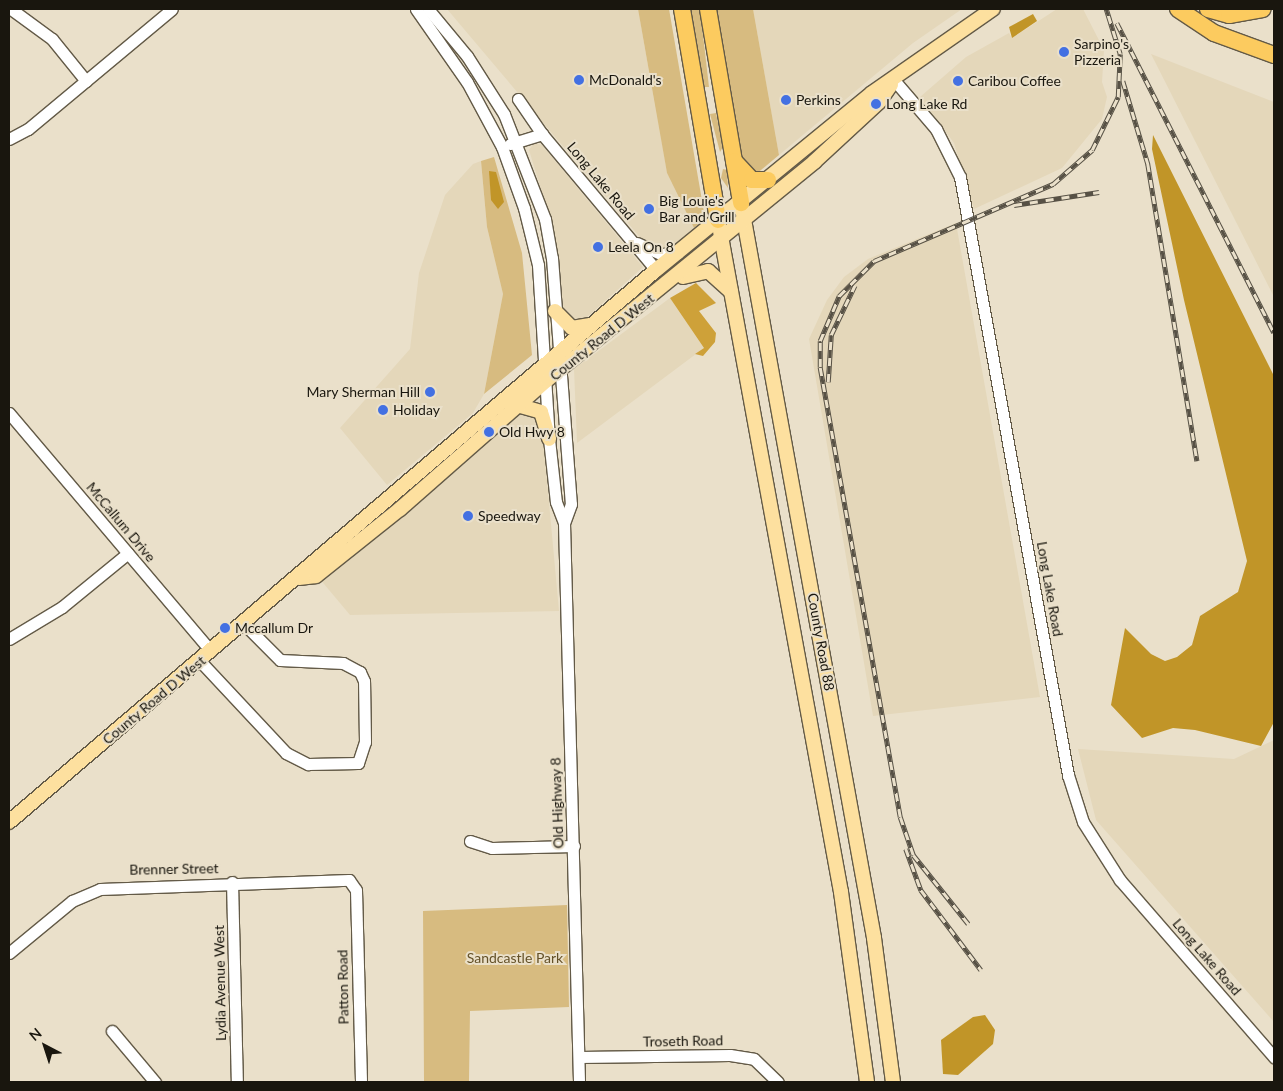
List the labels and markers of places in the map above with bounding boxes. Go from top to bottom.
place label: Sarpino's Pizzeria [1074,36,1129,68]
marker: Sarpino's Pizzeria [1058,46,1070,58]
place label: McDonald's [589,72,662,88]
place label: Caribou Coffee [968,73,1061,89]
marker: McDonald's [573,74,585,86]
marker: Caribou Coffee [952,75,964,87]
place label: Perkins [796,92,841,108]
marker: Perkins [780,94,792,106]
place label: Long Lake Rd [886,96,967,112]
marker: Long Lake Rd [870,98,882,110]
place label: Big Louie's Bar and Grill [659,193,735,226]
marker: Big Louie's Bar and Grill [643,203,655,215]
place label: Leela On 8 [608,239,674,255]
marker: Leela On 8 [592,241,604,253]
place label: Mary Sherman Hill [306,384,420,400]
marker: Mary Sherman Hill [424,386,436,398]
place label: Holiday [393,402,440,418]
marker: Holiday [377,404,389,416]
place label: Old Hwy 8 [499,424,565,440]
marker: Old Hwy 8 [483,426,495,438]
place label: Speedway [478,508,541,524]
marker: Speedway [462,510,474,522]
place label: Mccallum Dr [235,620,313,636]
marker: Mccallum Dr [219,622,231,634]

